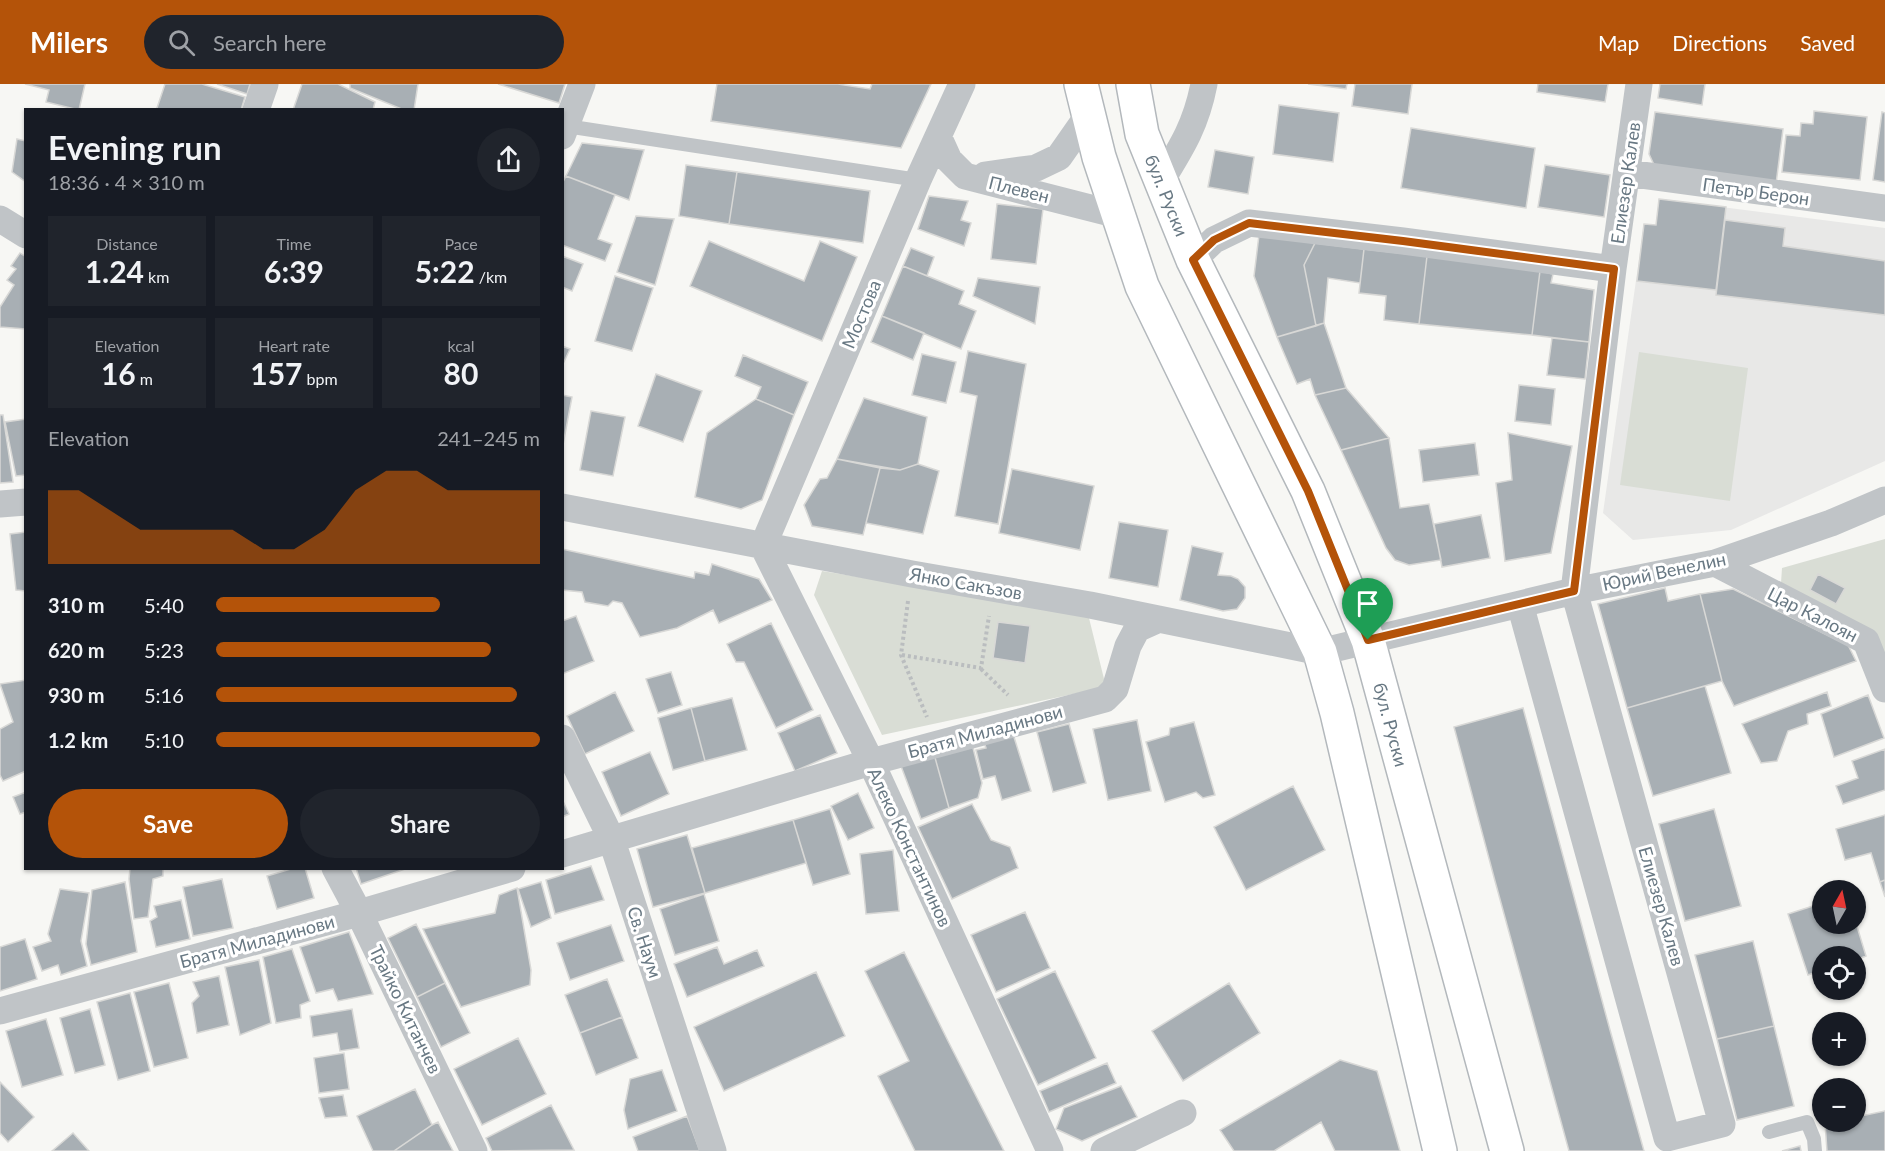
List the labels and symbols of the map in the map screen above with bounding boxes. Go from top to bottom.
street label: Елиезер Калев [1606,121,1644,245]
street label: бул. Руски [1140,151,1193,239]
street label: Плевен [986,171,1052,207]
street label: Петър Берон [1701,173,1811,209]
street label: Мостова [837,277,885,351]
street label: Юрий Венелин [1600,547,1728,595]
street label: Янко Сакъзов [907,562,1024,604]
pin [1342,578,1393,640]
street label: Цар Калоян [1764,582,1862,646]
street label: бул. Руски [1369,680,1413,769]
street label: Братя Миладинови [905,700,1065,762]
street label: Алеко Константинов [863,764,957,930]
street label: Елиезер Калев [1634,844,1690,968]
north arrow [1812,880,1866,934]
street label: Св. Наум [623,903,667,981]
street label: Братя Миладинови [177,910,337,972]
street label: Трайко Китанчев [365,941,447,1077]

